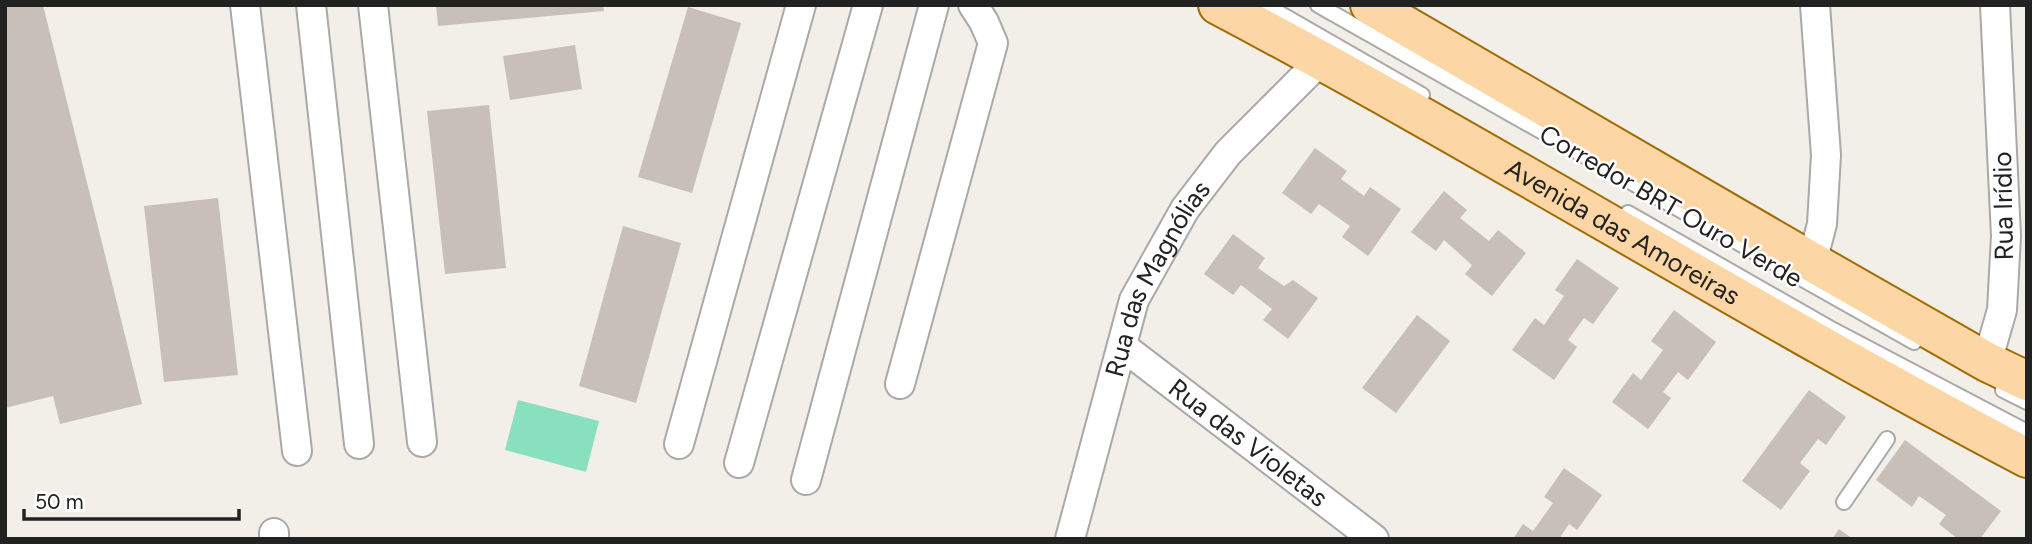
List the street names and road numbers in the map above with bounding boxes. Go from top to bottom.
street label: Corredor BRT Ouro Verde [1534,118,1808,294]
street label: Rua Irídio [1986,151,2020,261]
street label: Avenida das Amoreiras [1500,152,1746,312]
street label: Rua das Magnólias [1098,174,1217,380]
street label: Rua das Violetas [1162,372,1334,514]

